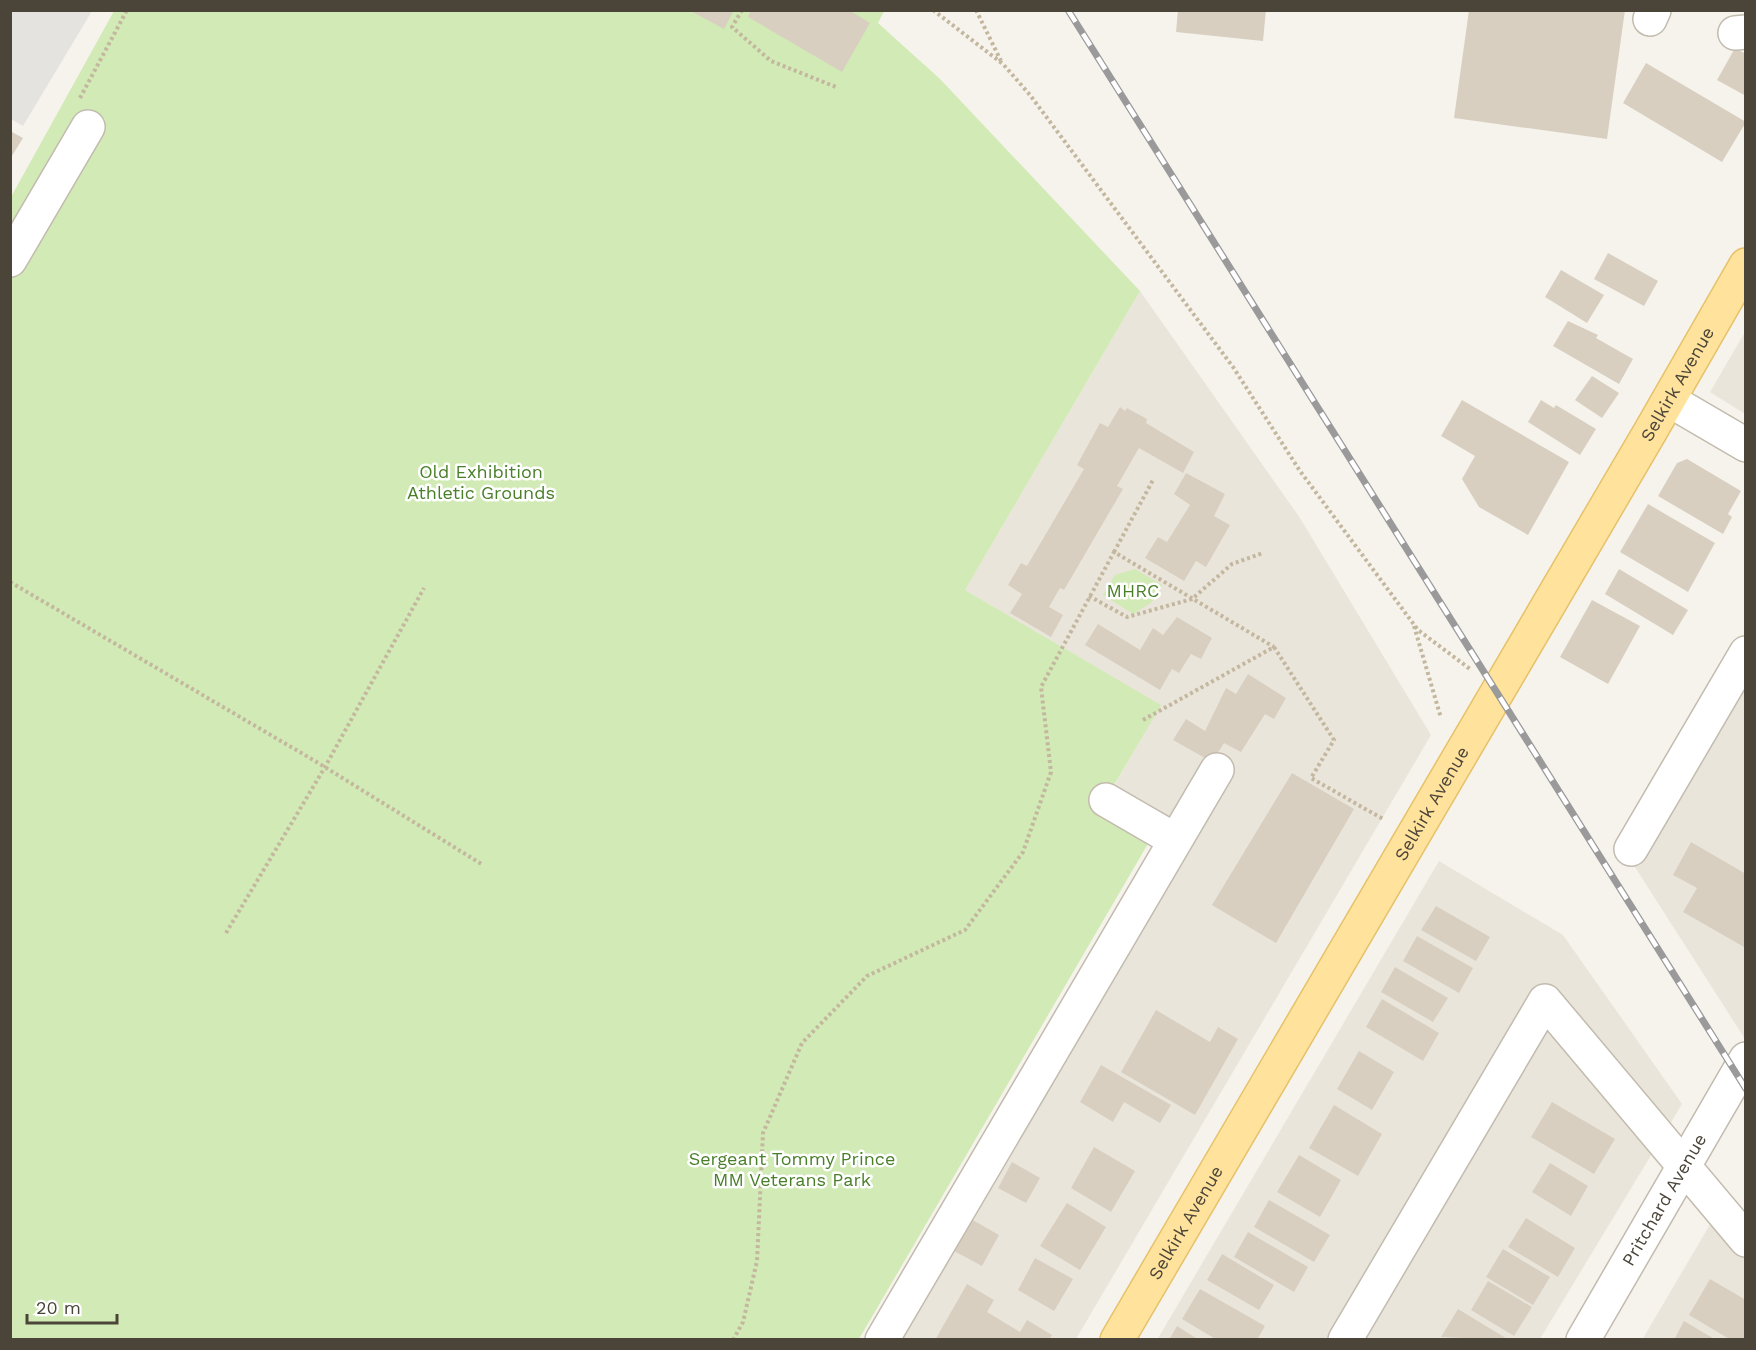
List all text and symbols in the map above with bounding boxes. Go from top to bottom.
street label: Selkirk Avenue [1636,323,1718,445]
park label: Old Exhibition Athletic Grounds [407,461,555,503]
park label: MHRC [1107,580,1159,601]
street label: Selkirk Avenue [1390,742,1473,864]
street label: Pritchard Avenue [1617,1130,1710,1270]
park label: Sergeant Tommy Prince MM Veterans Park [689,1148,895,1190]
street label: Selkirk Avenue [1144,1162,1227,1283]
scale bar [27,1287,117,1325]
text: 20 m [36,1297,81,1318]

